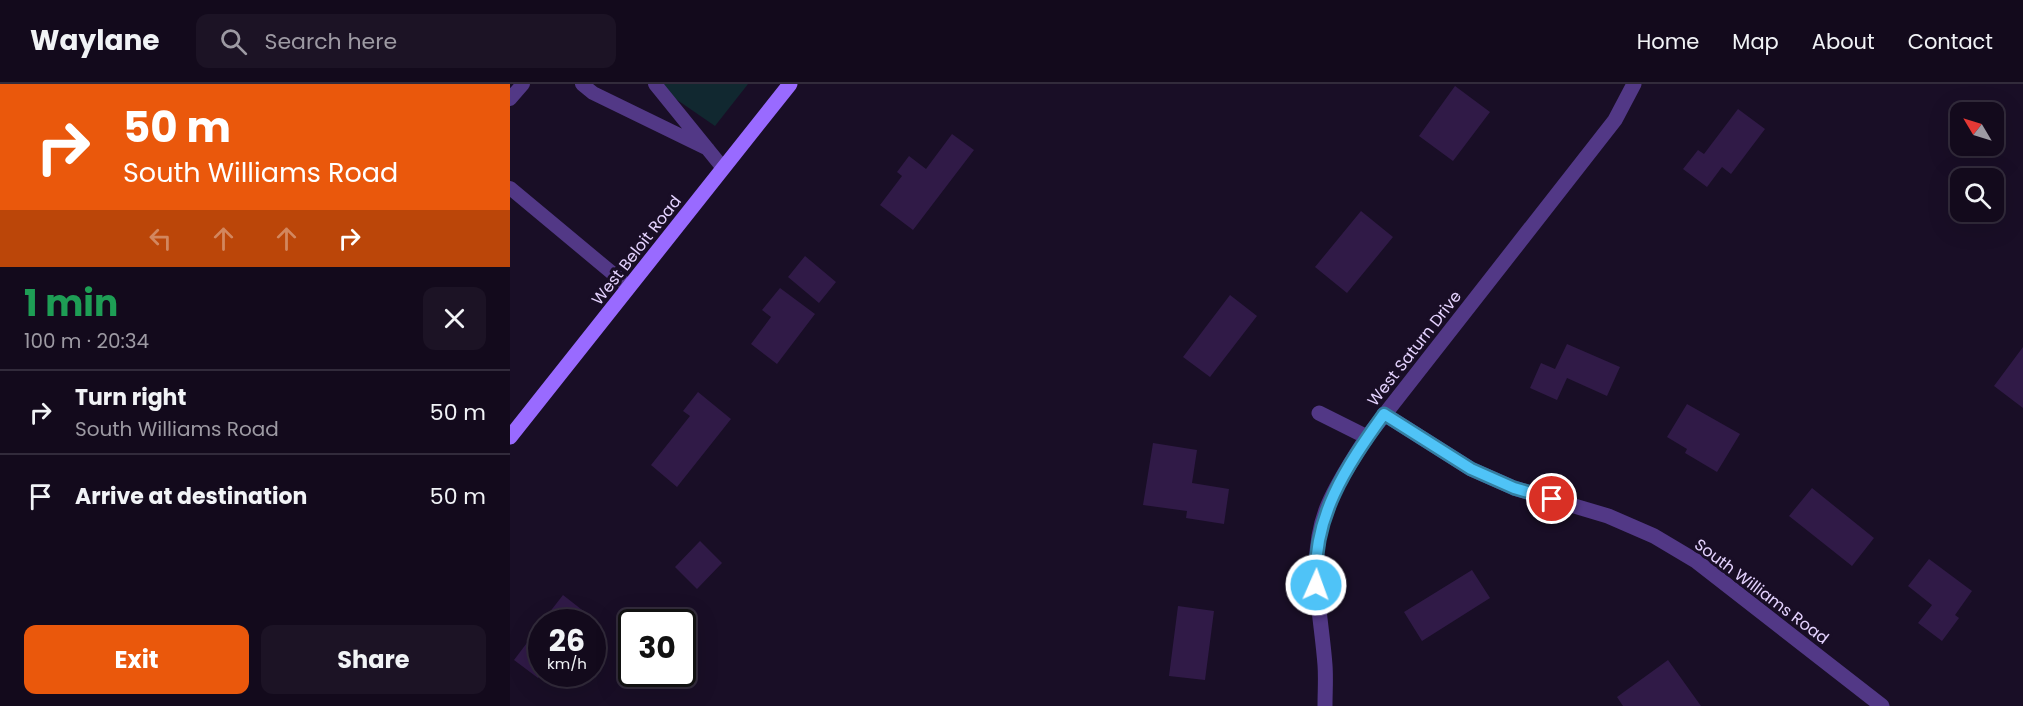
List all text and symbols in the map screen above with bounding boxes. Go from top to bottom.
search box [196,14,616,68]
text: Waylane [30,21,160,60]
icon: search [217,25,250,58]
text: Search here [265,26,397,57]
text: Home [1637,27,1699,56]
text: Map [1732,27,1779,56]
text: About [1812,27,1875,56]
text: Contact [1908,27,1993,56]
text: 50 m [123,98,231,157]
north arrow [1950,102,2004,156]
map controls [1950,102,2004,222]
icon: right [24,108,102,186]
text: South Williams Road [123,154,398,191]
button: search [1950,168,2004,222]
street label: West Beloit Road [586,191,687,310]
icon: left [144,222,177,255]
icon: ahead [207,222,240,255]
icon: ahead [270,222,303,255]
icon: right [333,222,366,255]
text: 1 min [24,278,118,329]
street label: West Saturn Drive [1362,286,1467,411]
button: close [423,287,486,350]
text: 100 m · 20:34 [24,327,149,355]
text: Turn right [75,382,186,413]
icon: right [24,396,57,429]
text: 50 m [430,397,486,428]
text: South Williams Road [75,415,279,443]
pin [1526,473,1577,524]
icon: arrive [24,480,57,513]
text: Arrive at destination [75,481,307,512]
text: 50 m [430,481,486,512]
icon: arrive [1535,482,1568,515]
street label: South Williams Road [1690,533,1834,650]
position arrow [1284,553,1348,617]
speed limit sign: 30 [618,609,696,687]
text: 26 [549,619,585,662]
button: Exit [24,625,249,694]
button: Share [261,625,486,694]
text: km/h [547,653,587,674]

